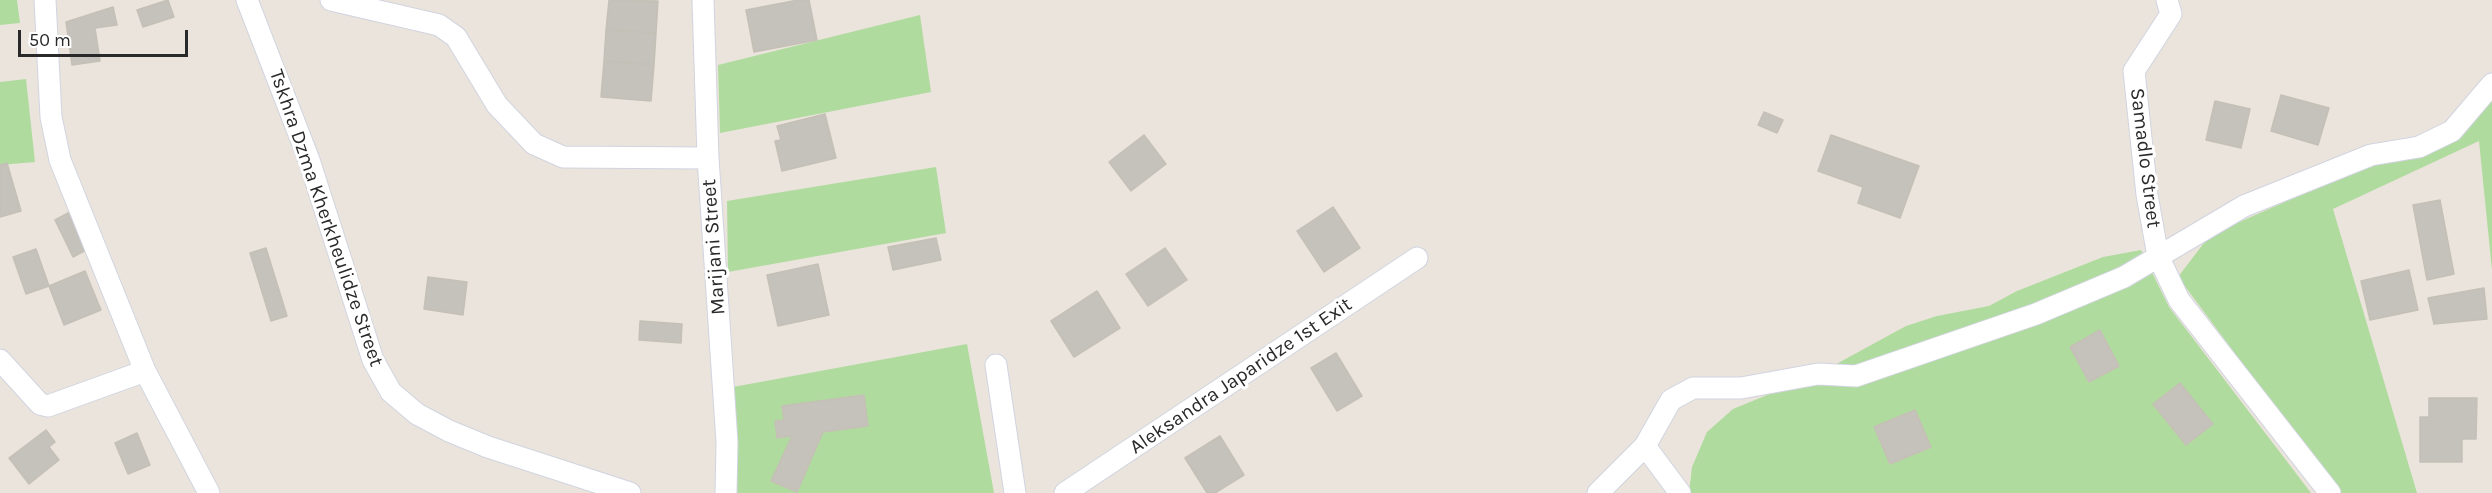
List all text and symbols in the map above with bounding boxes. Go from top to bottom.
scale bar [21,18,190,56]
text: 50 m [29,29,71,51]
street label: Tskhra Dzma Kherkheulidze Street [264,66,388,370]
street label: Samadlo Street [2125,87,2165,229]
street label: Marijani Street [697,178,731,316]
street label: Aleksandra Japaridze 1st Exit [1125,293,1357,459]

